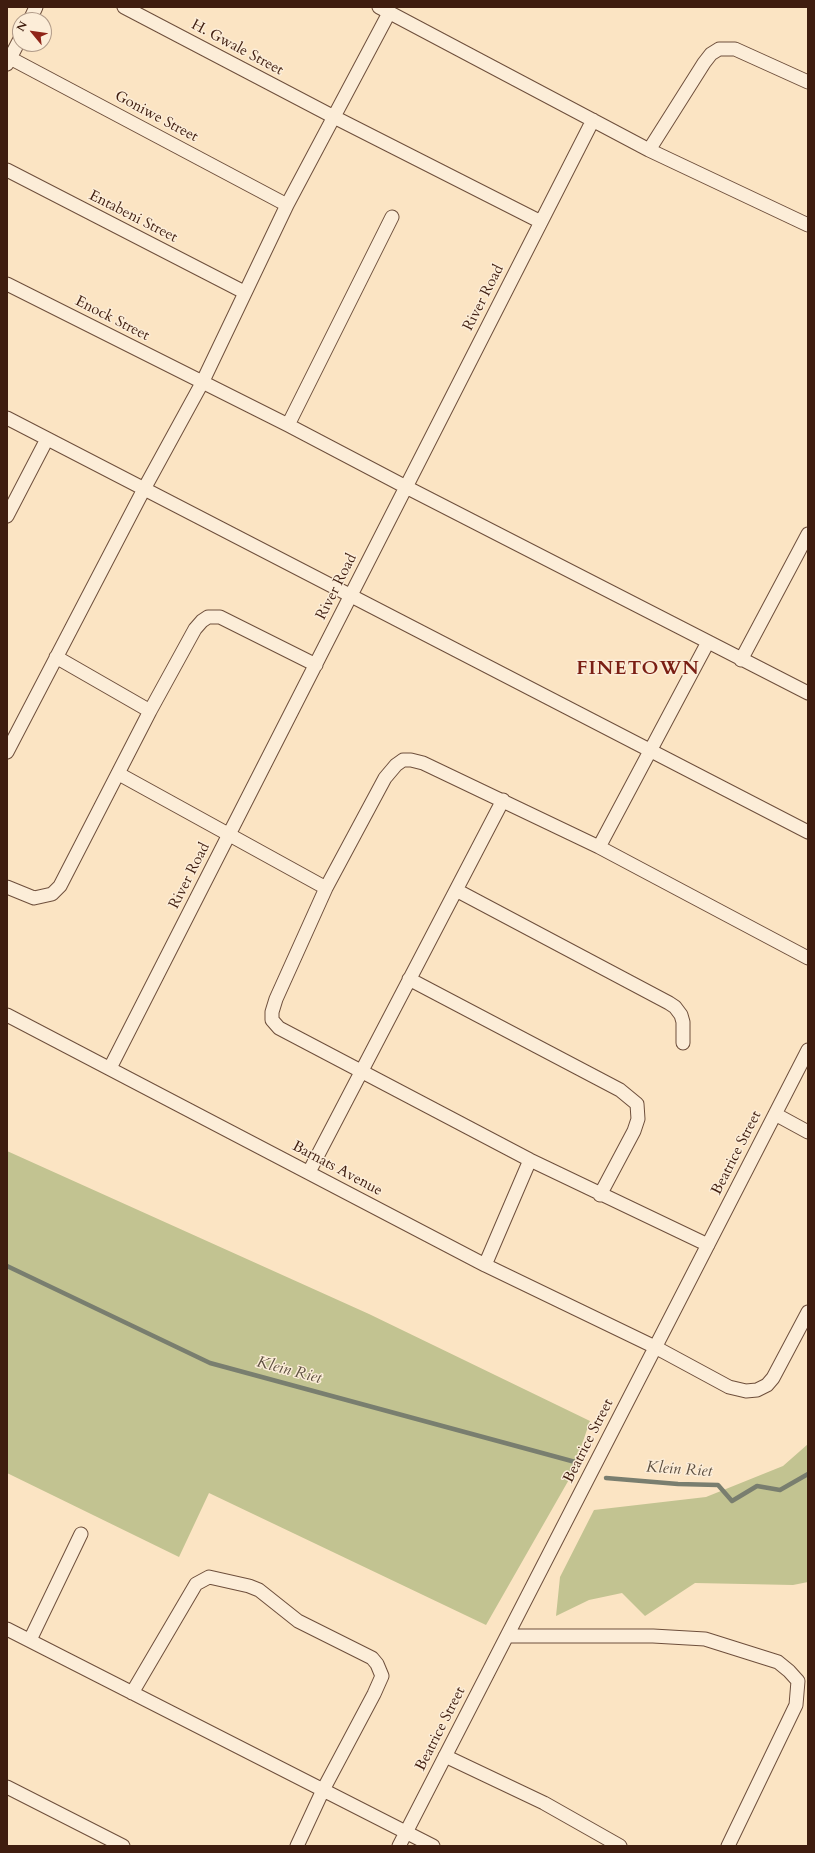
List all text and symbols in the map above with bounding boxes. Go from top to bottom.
north arrow [12,12,52,52]
street label: H. Gwale Street [188,16,286,80]
text: N [13,19,31,34]
street label: Goniwe Street [111,88,201,146]
street label: Entabeni Street [86,187,180,247]
street label: River Road [460,262,508,334]
street label: Enock Street [72,293,152,345]
street label: River Road [313,551,361,623]
district label: FINETOWN [576,659,700,681]
street label: River Road [166,840,214,912]
street label: Beatrice Street [708,1108,766,1198]
street label: Barnats Avenue [289,1138,385,1200]
water label: Klein Riet [255,1353,323,1389]
street label: Beatrice Street [560,1396,618,1486]
water label: Klein Riet [645,1458,713,1482]
street label: Beatrice Street [412,1684,470,1774]

